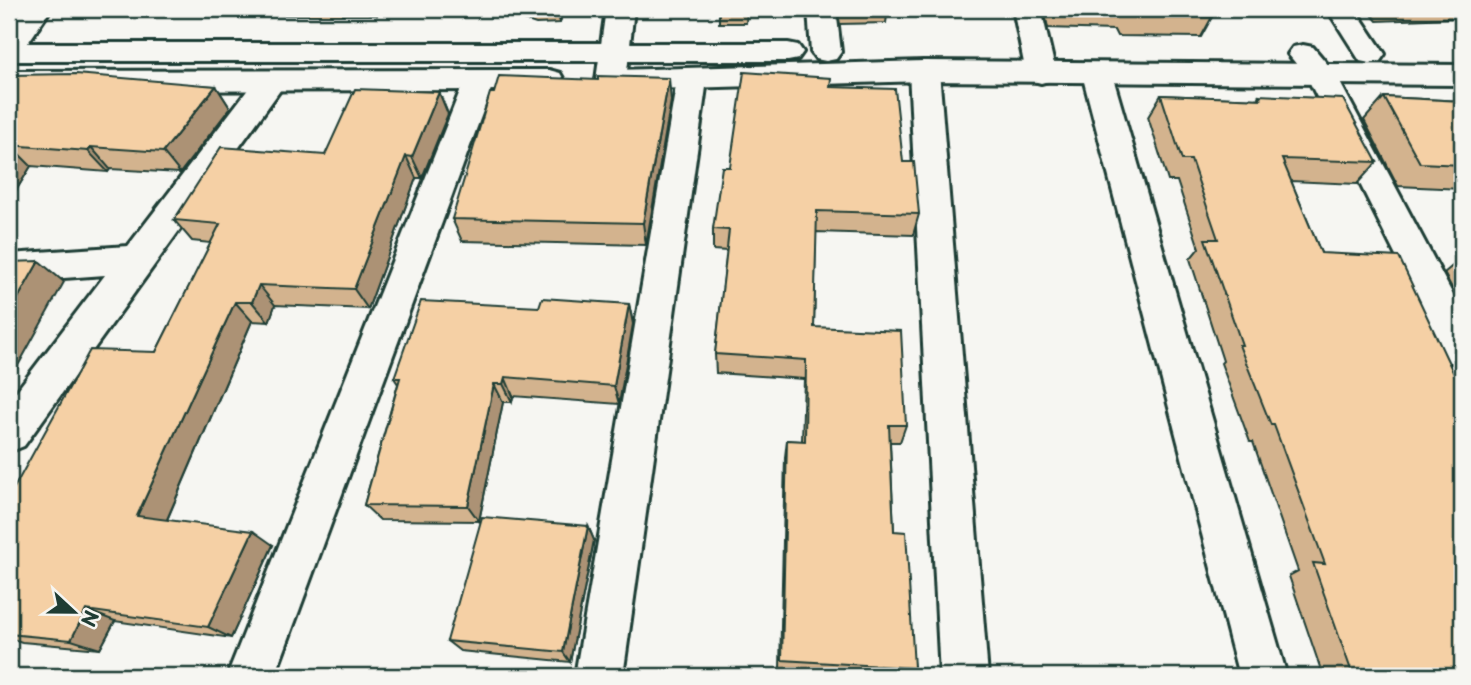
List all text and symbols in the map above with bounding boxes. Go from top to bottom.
north arrow [38,576,108,646]
text: N [75,607,106,631]

